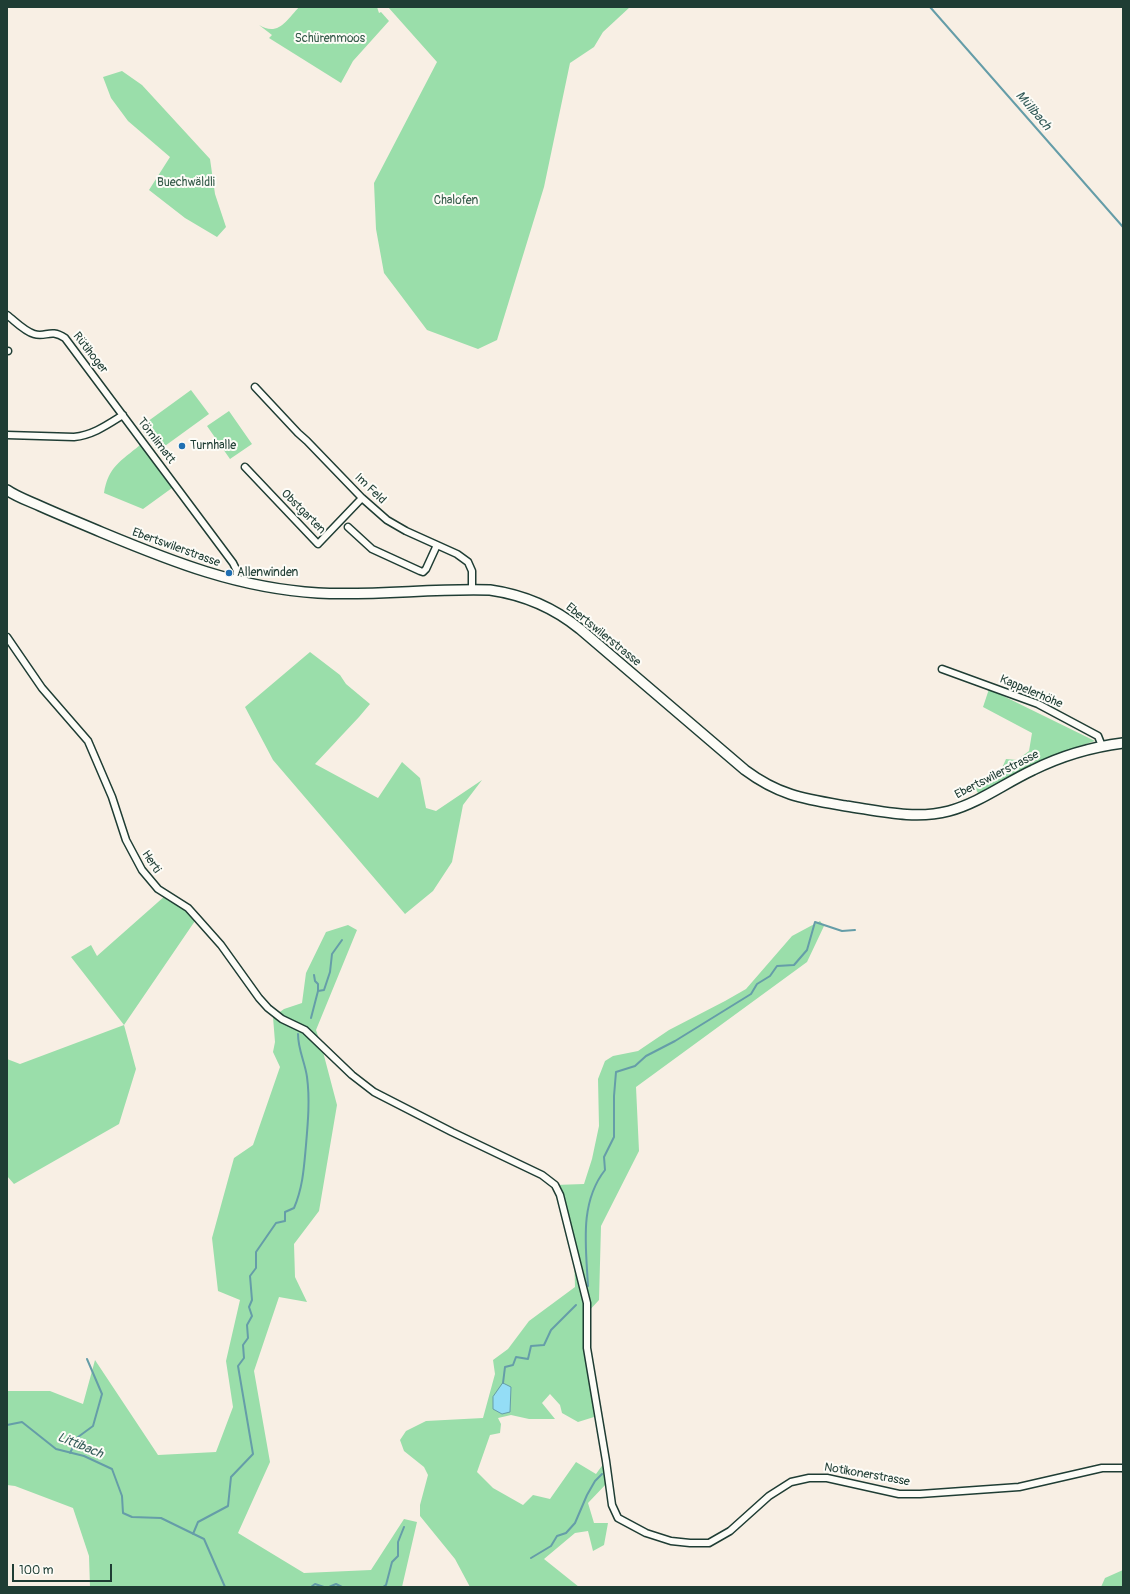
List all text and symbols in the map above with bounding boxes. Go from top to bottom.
park label: Schürenmoos [295,32,365,46]
water label: Mülibach [1012,88,1054,134]
park label: Buechwäldli [157,176,215,190]
park label: Chalofen [434,194,478,208]
street label: Rütihoger [69,329,111,377]
street label: Tömlimatt [134,415,178,467]
place label: Turnhalle [190,439,236,453]
marker: Turnhalle [177,441,187,451]
street label: Im Feld [351,471,389,507]
street label: Obstgarten [278,487,328,537]
street label: Ebertswilerstrasse [130,525,222,571]
place label: Allenwinden [237,566,298,580]
marker: Allenwinden [224,568,234,578]
street label: Ebertswilerstrasse [563,600,643,670]
street label: Kappelerhöhe [997,672,1065,712]
street label: Ebertswilerstrasse [953,748,1041,802]
street label: Herti [138,848,164,876]
water label: Littibach [55,1430,105,1462]
street label: Notikonerstrasse [823,1460,911,1490]
scale bar [14,1556,114,1582]
text: 100 m [19,1563,53,1578]

